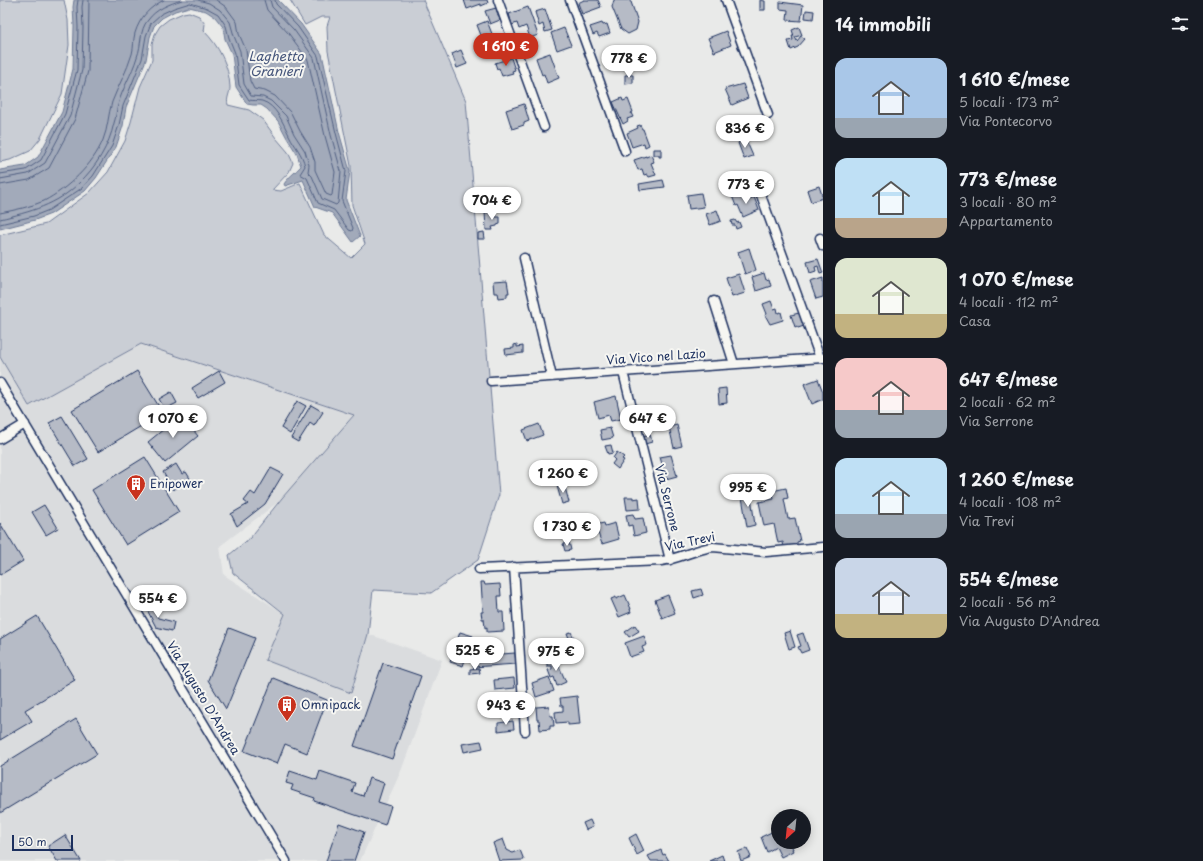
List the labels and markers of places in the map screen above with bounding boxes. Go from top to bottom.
pin: 1 610 € [469,33,543,67]
pin: 778 € [601,45,657,79]
pin: 836 € [717,115,773,149]
pin: 773 € [718,171,774,205]
pin: 704 € [464,187,520,221]
pin: 1 070 € [136,405,210,439]
pin: 647 € [620,405,676,439]
pin: 1 260 € [526,460,600,494]
building icon: Enipower [125,473,147,501]
place label: Enipower [150,474,203,492]
pin: 995 € [720,474,776,508]
pin: 1 730 € [530,513,604,547]
pin: 554 € [130,585,186,619]
pin: 525 € [447,637,503,671]
pin: 975 € [528,638,584,672]
pin: 943 € [478,692,534,726]
building icon: Omnipack [276,694,298,722]
place label: Omnipack [301,695,361,713]

